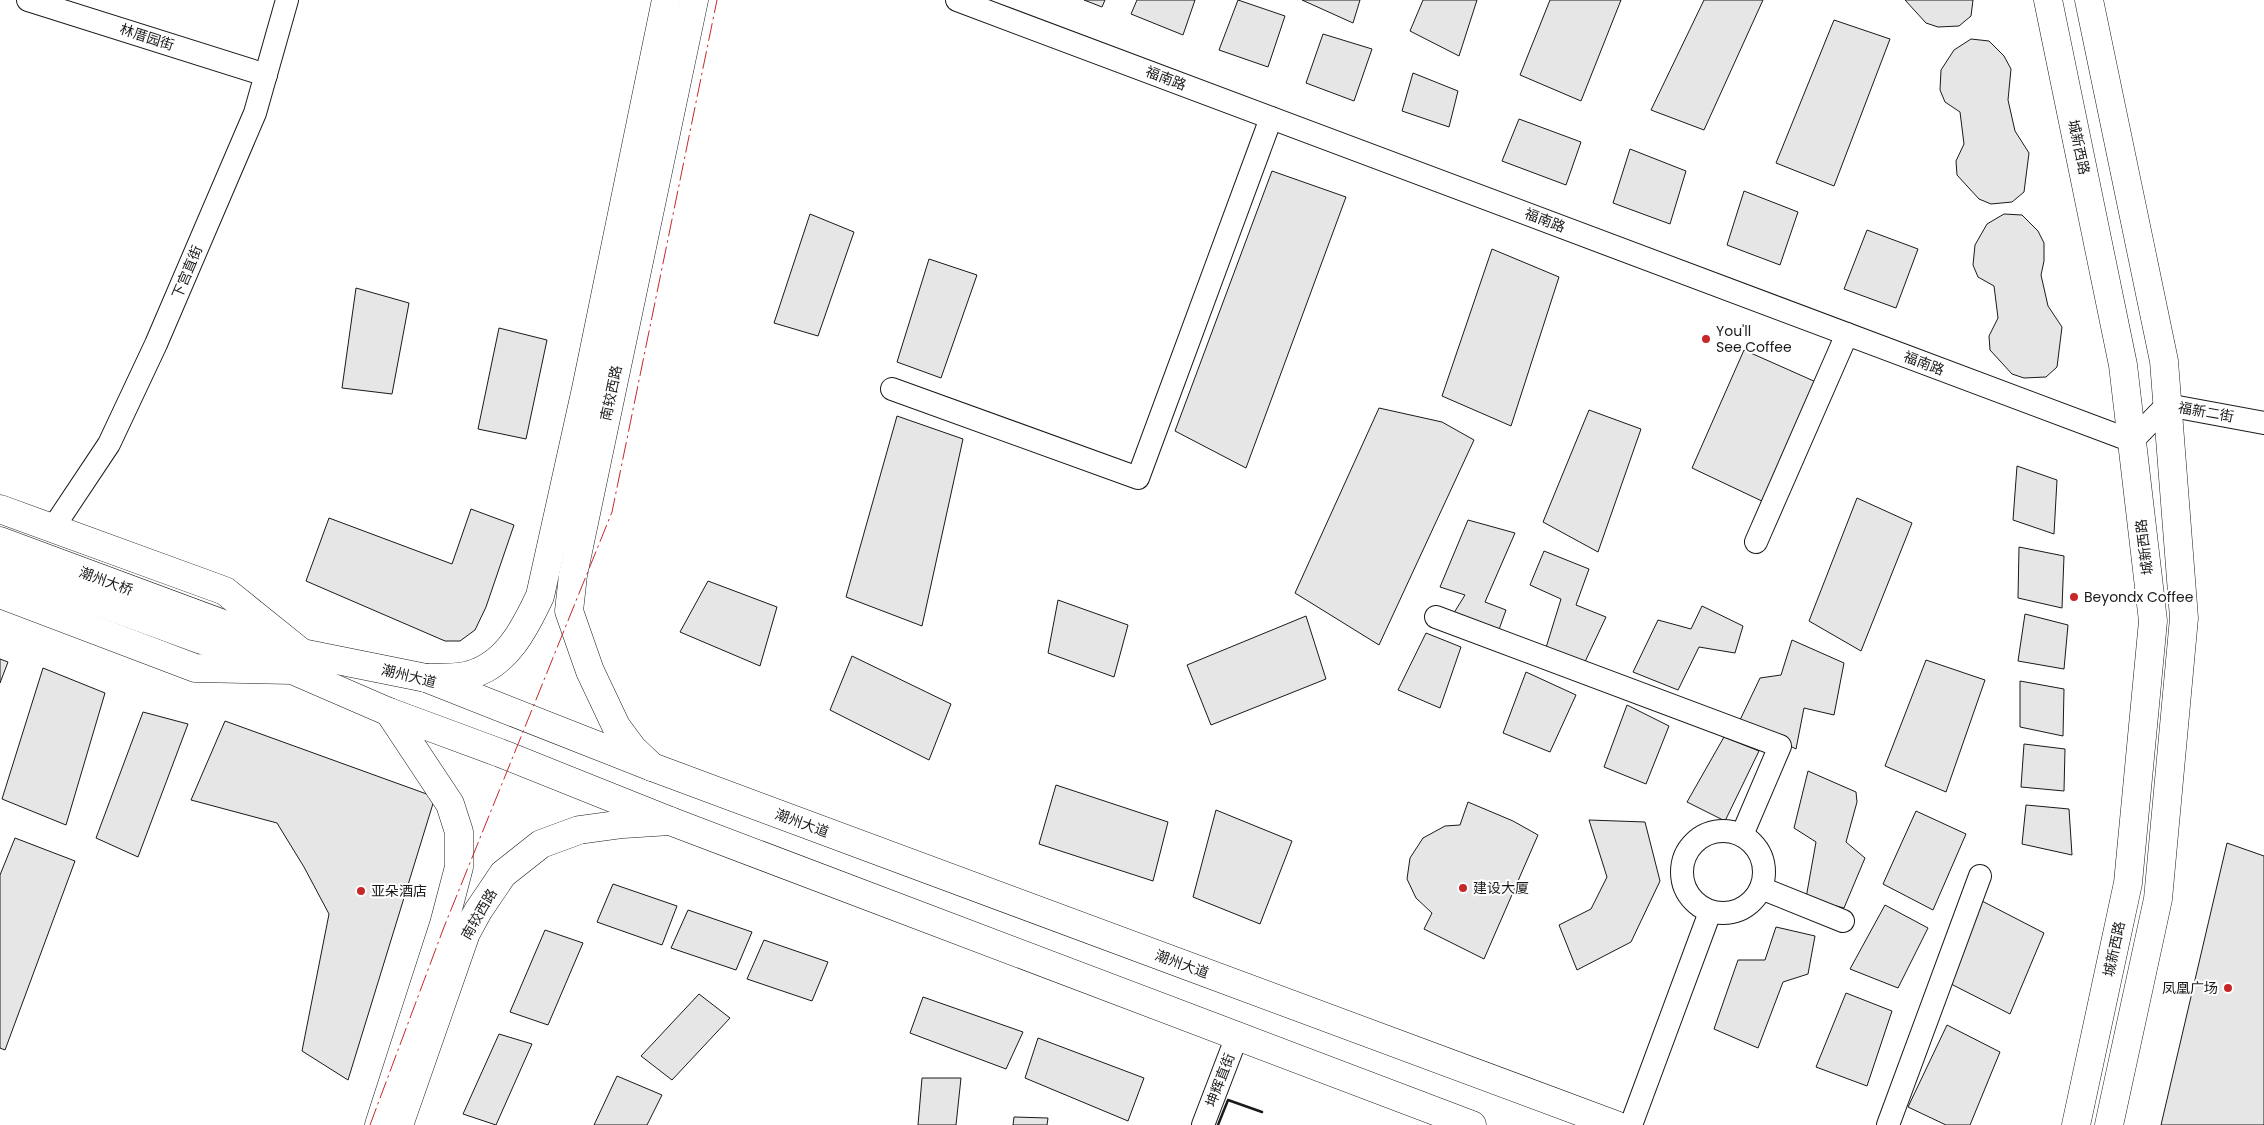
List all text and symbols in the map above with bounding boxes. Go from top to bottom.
street label: 林厝园街 [117,19,177,55]
street label: 福南路 [1143,61,1189,95]
street label: 城新西路 [2063,118,2095,176]
street label: 福南路 [1522,203,1568,237]
street label: 下宫直街 [167,242,207,302]
place label: You'll See Coffee [1716,321,1792,357]
marker: You'll See Coffee [1700,333,1712,345]
street label: 福南路 [1901,346,1947,380]
street label: 南较西路 [595,364,627,422]
street label: 福新二街 [2177,397,2235,427]
street label: 城新西路 [2131,518,2157,576]
street label: 潮州大桥 [76,562,136,600]
place label: Beyondx Coffee [2084,587,2194,607]
marker: Beyondx Coffee [2068,591,2080,603]
street label: 潮州大道 [379,660,439,692]
street label: 潮州大道 [772,804,832,842]
place label: 建设大厦 [1473,878,1529,898]
place label: 亚朵酒店 [371,881,427,901]
marker: 建设大厦 [1457,882,1469,894]
marker: 亚朵酒店 [355,885,367,897]
street label: 南较西路 [456,885,502,943]
street label: 城新西路 [2098,920,2130,978]
street label: 潮州大道 [1152,945,1212,983]
place label: 凤凰广场 [2162,978,2218,998]
marker: 凤凰广场 [2222,982,2234,994]
street label: 坤辉直街 [1201,1050,1239,1110]

